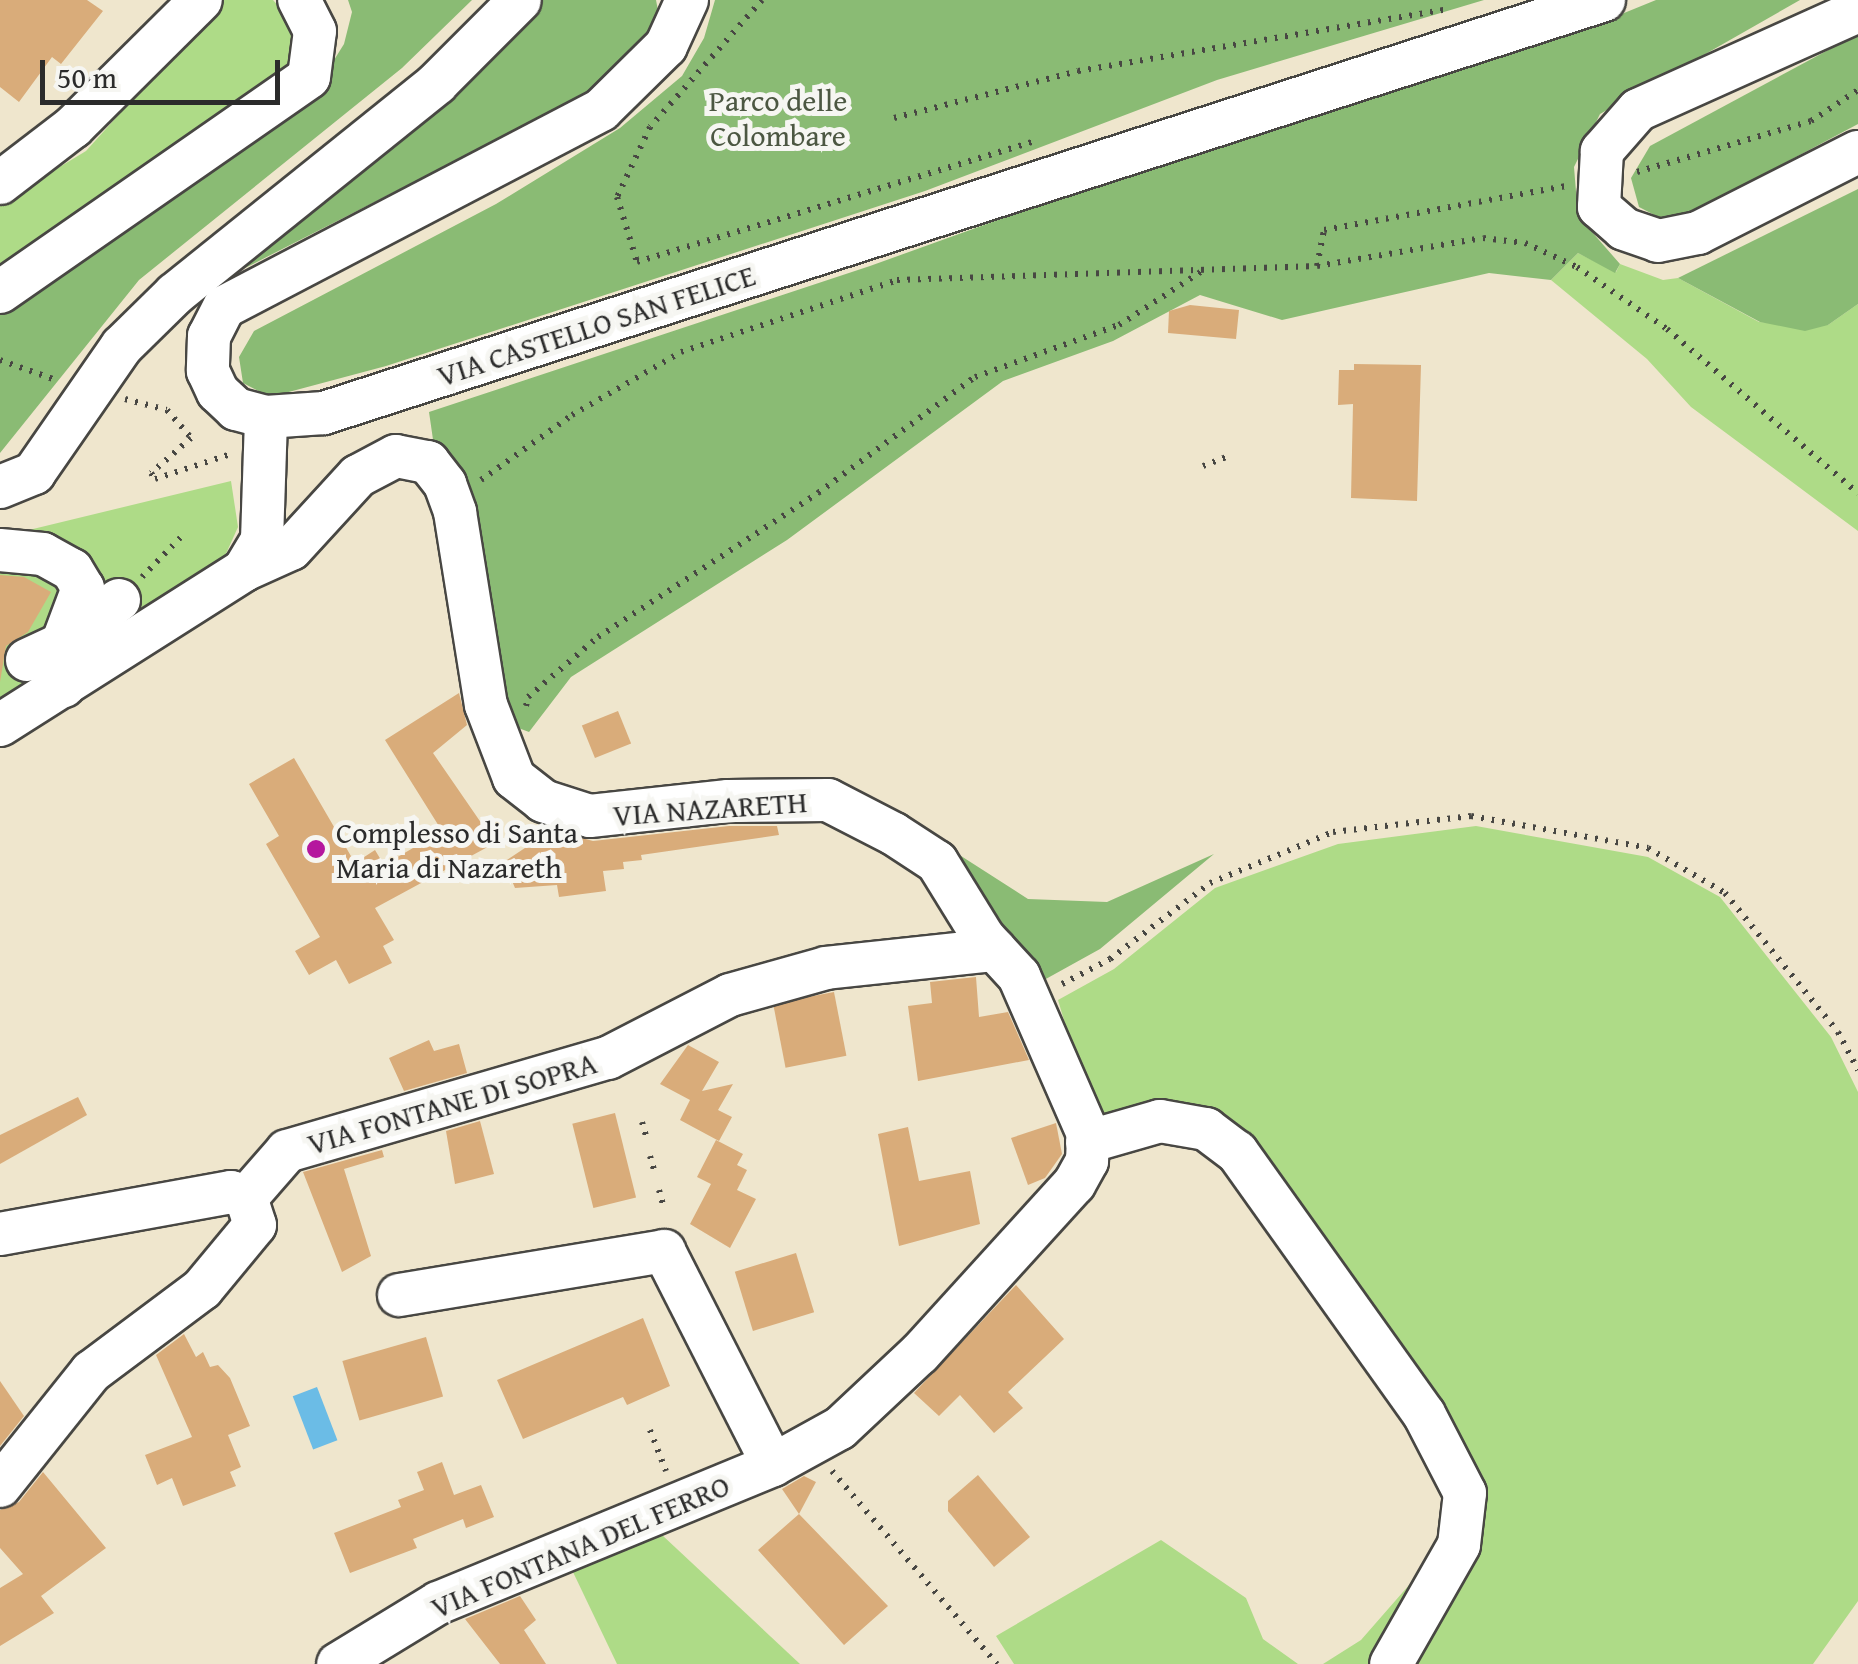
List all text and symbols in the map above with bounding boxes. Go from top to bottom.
scale bar [45,40,285,102]
text: 50 m [57,55,117,99]
park label: Parco delle Colombare [709,82,847,152]
street label: VIA CASTELLO SAN FELICE [432,257,760,393]
street label: VIA NAZARETH [612,783,808,833]
place label: Complesso di Santa Maria di Nazareth [336,814,578,884]
marker: Complesso di Santa Maria di Nazareth [305,838,327,860]
street label: VIA FONTANE DI SOPRA [303,1044,601,1162]
street label: VIA FONTANA DEL FERRO [425,1467,735,1625]

